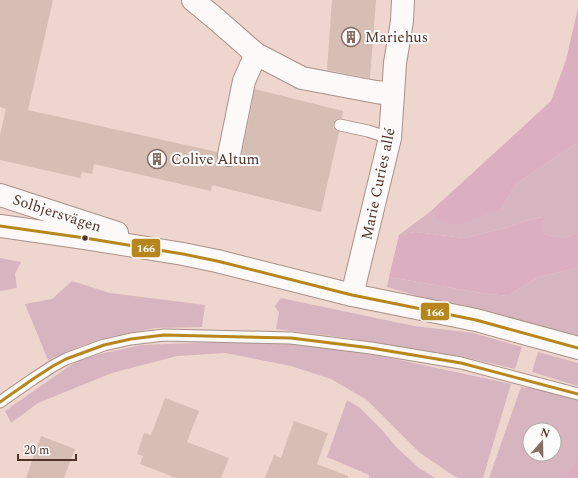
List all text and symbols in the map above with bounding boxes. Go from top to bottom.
building icon: Mariehus [340,26,362,48]
place label: Mariehus [365,26,428,49]
street label: Marie Curies allé [355,126,402,242]
building icon: Colive Altum [146,148,168,170]
place label: Colive Altum [171,148,260,171]
street label: Solbjersvägen [10,188,104,239]
unlabelled marker [80,233,90,243]
line badge: 166 [131,238,161,258]
text: 166 [137,240,155,257]
line badge: 166 [420,302,450,321]
text: 166 [426,304,444,321]
north arrow [522,422,562,462]
text: N [538,424,552,443]
scale bar [18,436,76,462]
text: 20 m [24,441,49,460]

